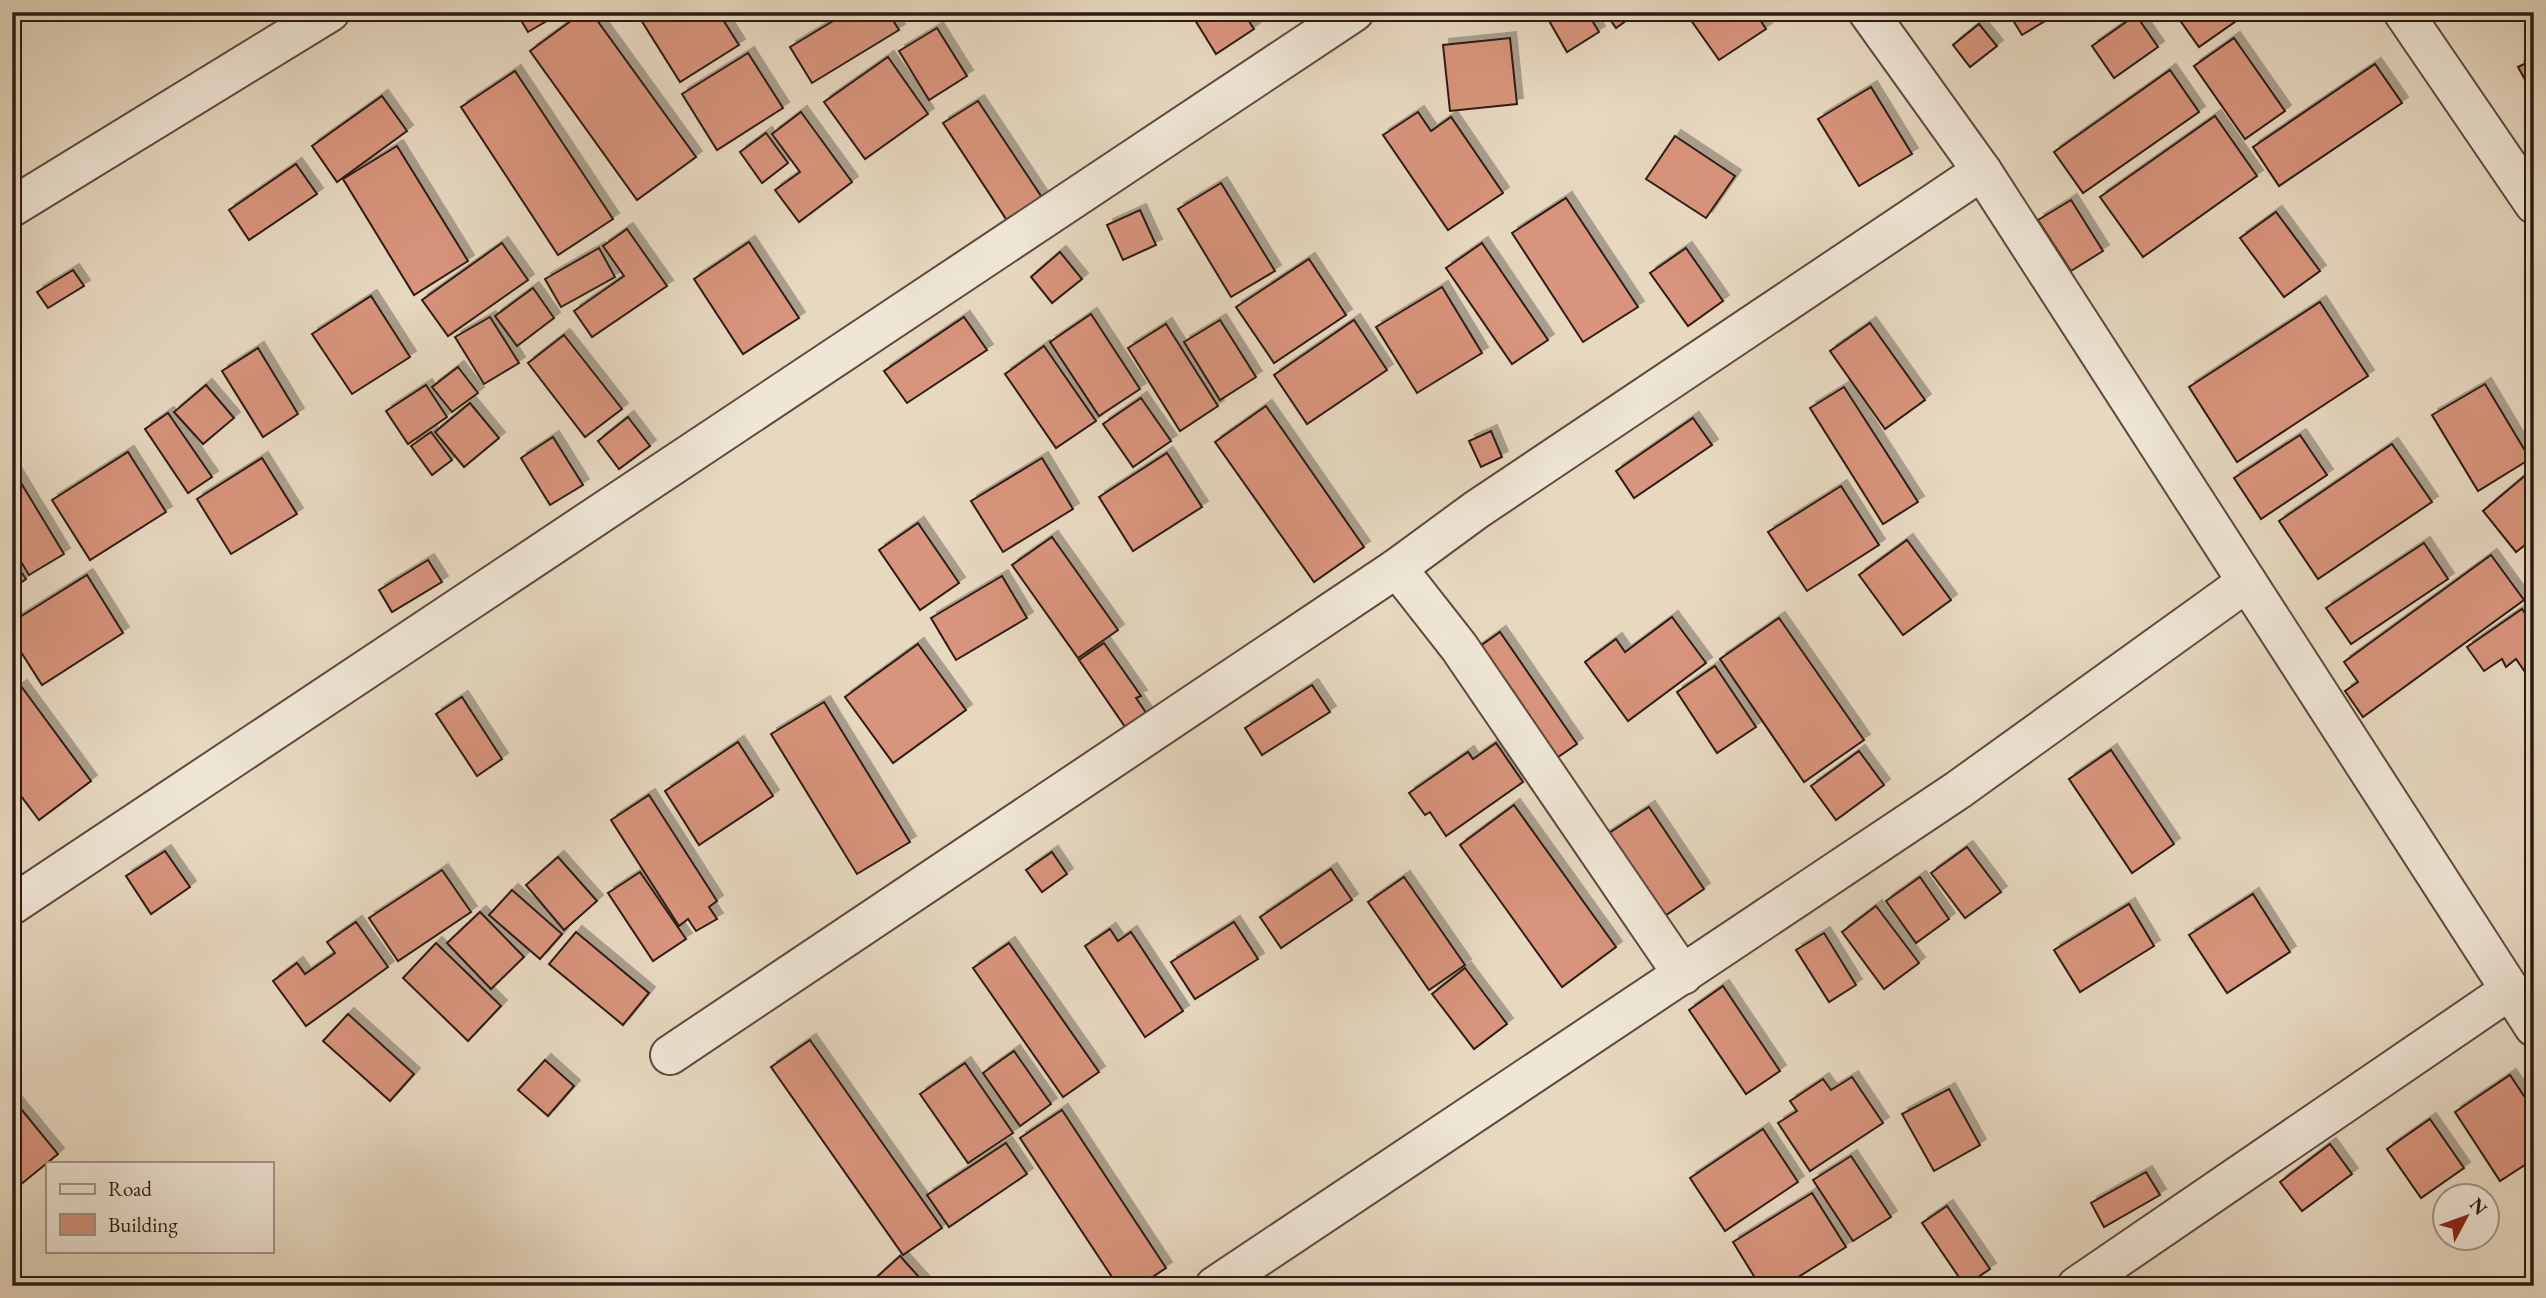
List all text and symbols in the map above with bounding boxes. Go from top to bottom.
legend [46,1162,273,1252]
text: Road [108,1175,152,1202]
north arrow [2430,1182,2500,1252]
text: N [2464,1192,2493,1221]
text: Building [108,1211,178,1238]

